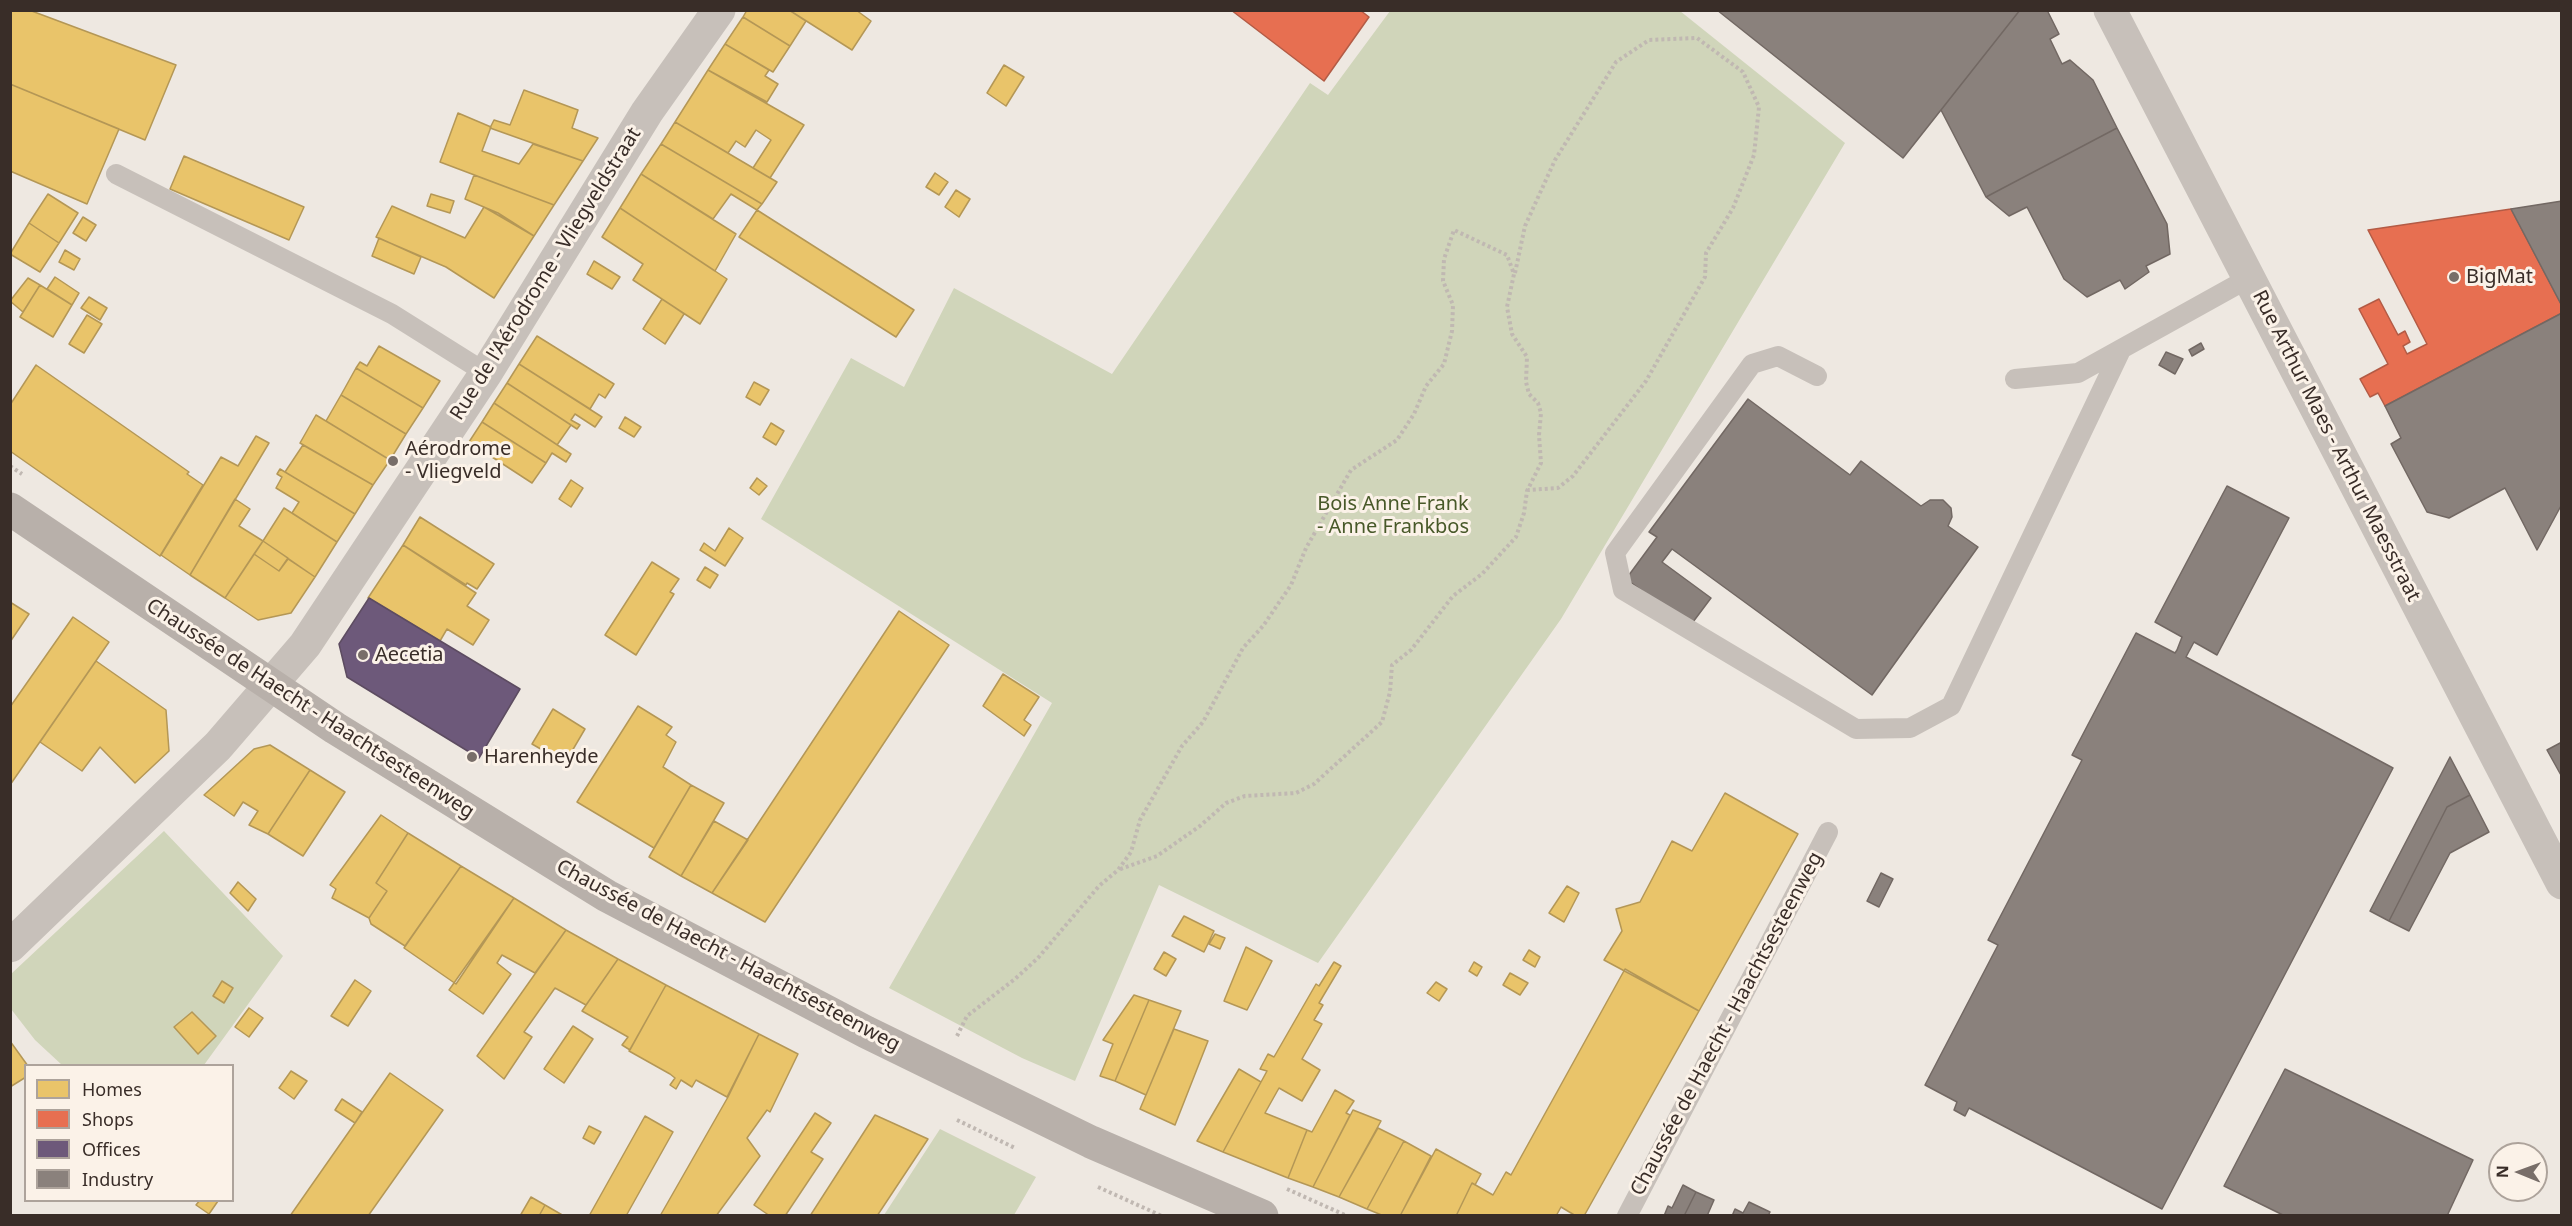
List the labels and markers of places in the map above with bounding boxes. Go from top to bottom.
place label: BigMat [2466,265,2533,289]
marker: BigMat [2447,270,2461,284]
place label: Aérodrome - Vliegveld [405,437,511,484]
marker: Aérodrome - Vliegveld [386,454,400,468]
place label: Aecetia [375,643,444,667]
marker: Aecetia [356,648,370,662]
place label: Harenheyde [484,745,599,769]
marker: Harenheyde [465,750,479,764]

